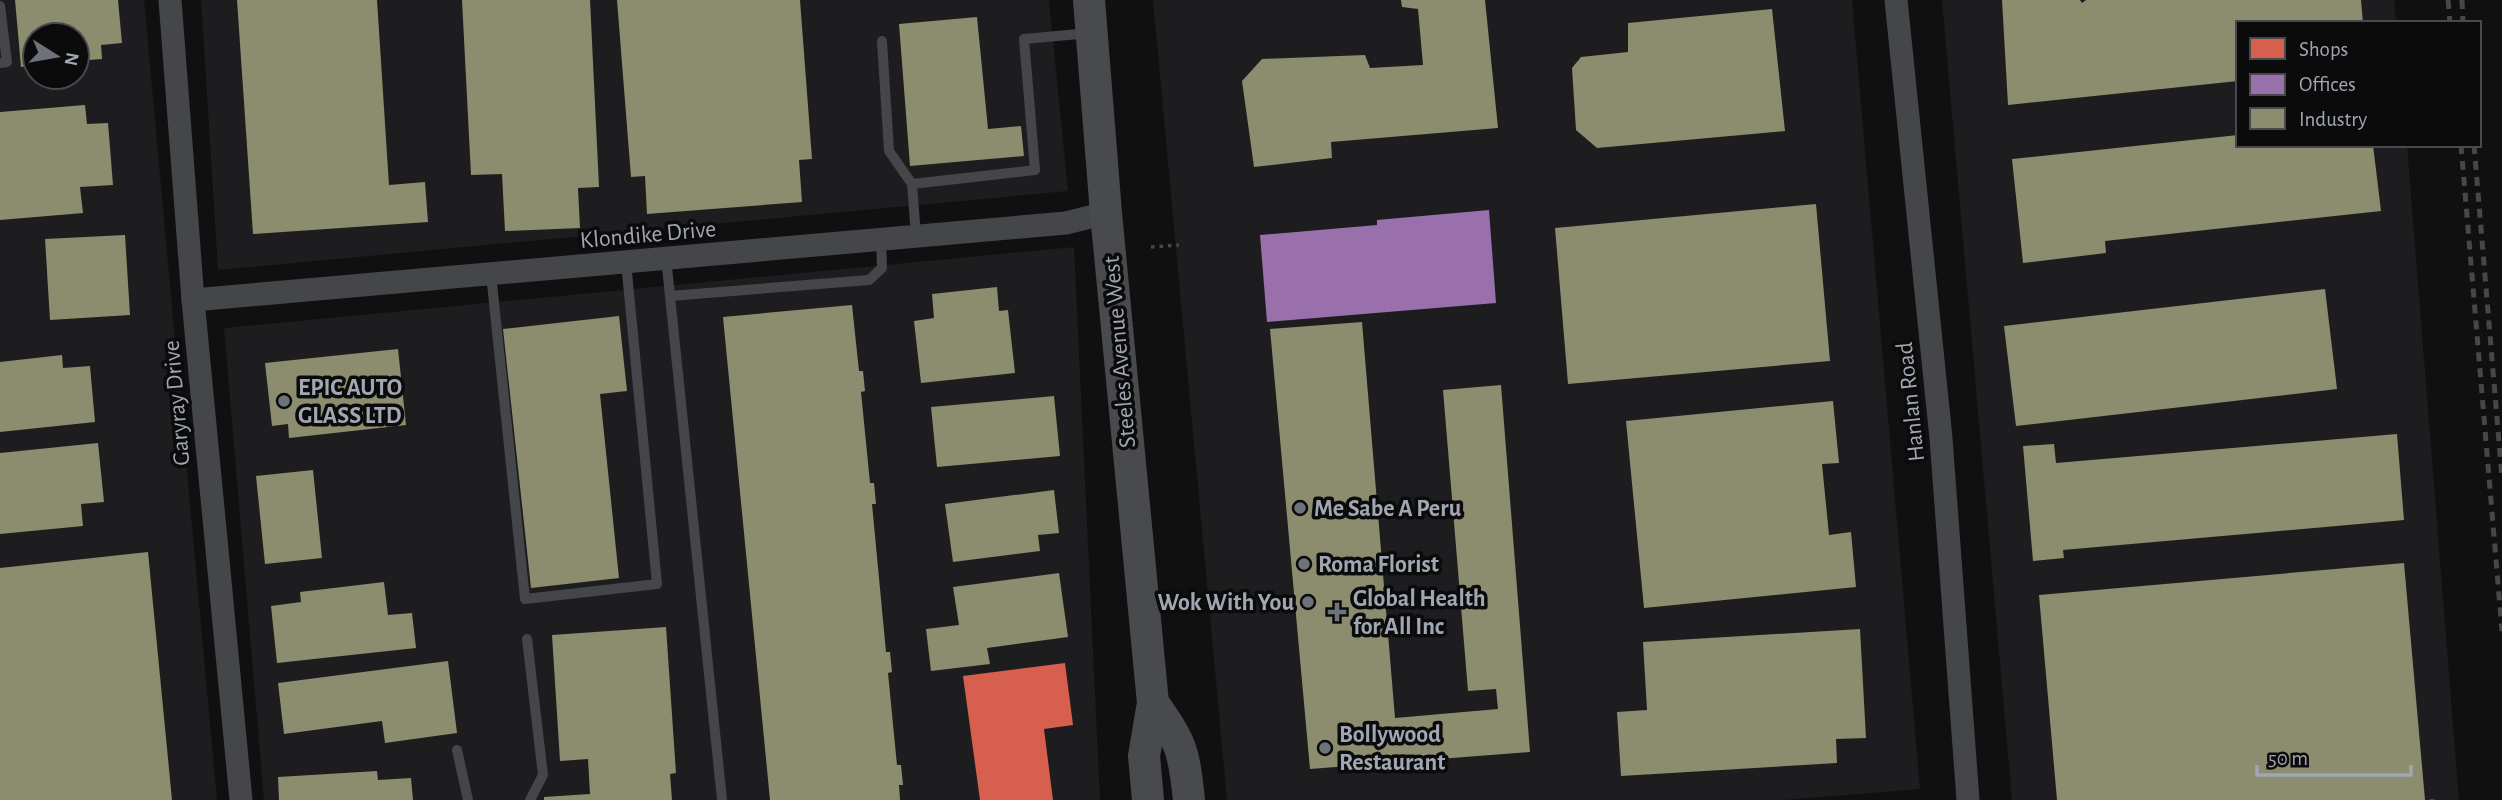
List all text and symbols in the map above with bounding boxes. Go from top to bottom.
north arrow [21,21,91,91]
legend [2236,21,2481,147]
text: Shops [2299,39,2348,60]
text: N [61,51,82,67]
text: Offices [2299,74,2356,95]
text: Industry [2299,109,2367,130]
street label: Klondike Drive [579,217,717,253]
street label: Steeles Avenue West [1100,255,1140,449]
street label: Garyray Drive [160,339,194,467]
street label: Hanlan Road [1893,341,1929,463]
place label: EPIC AUTO GLASS LTD [298,376,402,428]
marker: EPIC AUTO GLASS LTD [276,393,292,409]
place label: Me Sabe A Peru [1314,497,1462,521]
marker: Me Sabe A Peru [1292,500,1308,516]
place label: Roma Florist [1318,553,1439,577]
marker: Roma Florist [1296,556,1312,572]
place label: Global Health for All Inc [1353,587,1486,639]
place label: Wok With You [1157,591,1294,615]
marker: Wok With You [1300,594,1316,610]
marker: Global Health for All Inc [1327,602,1347,622]
place label: Bollywood Restaurant [1339,723,1445,775]
scale bar [2257,734,2411,778]
marker: Bollywood Restaurant [1317,740,1333,756]
text: 50 m [2268,748,2308,769]

